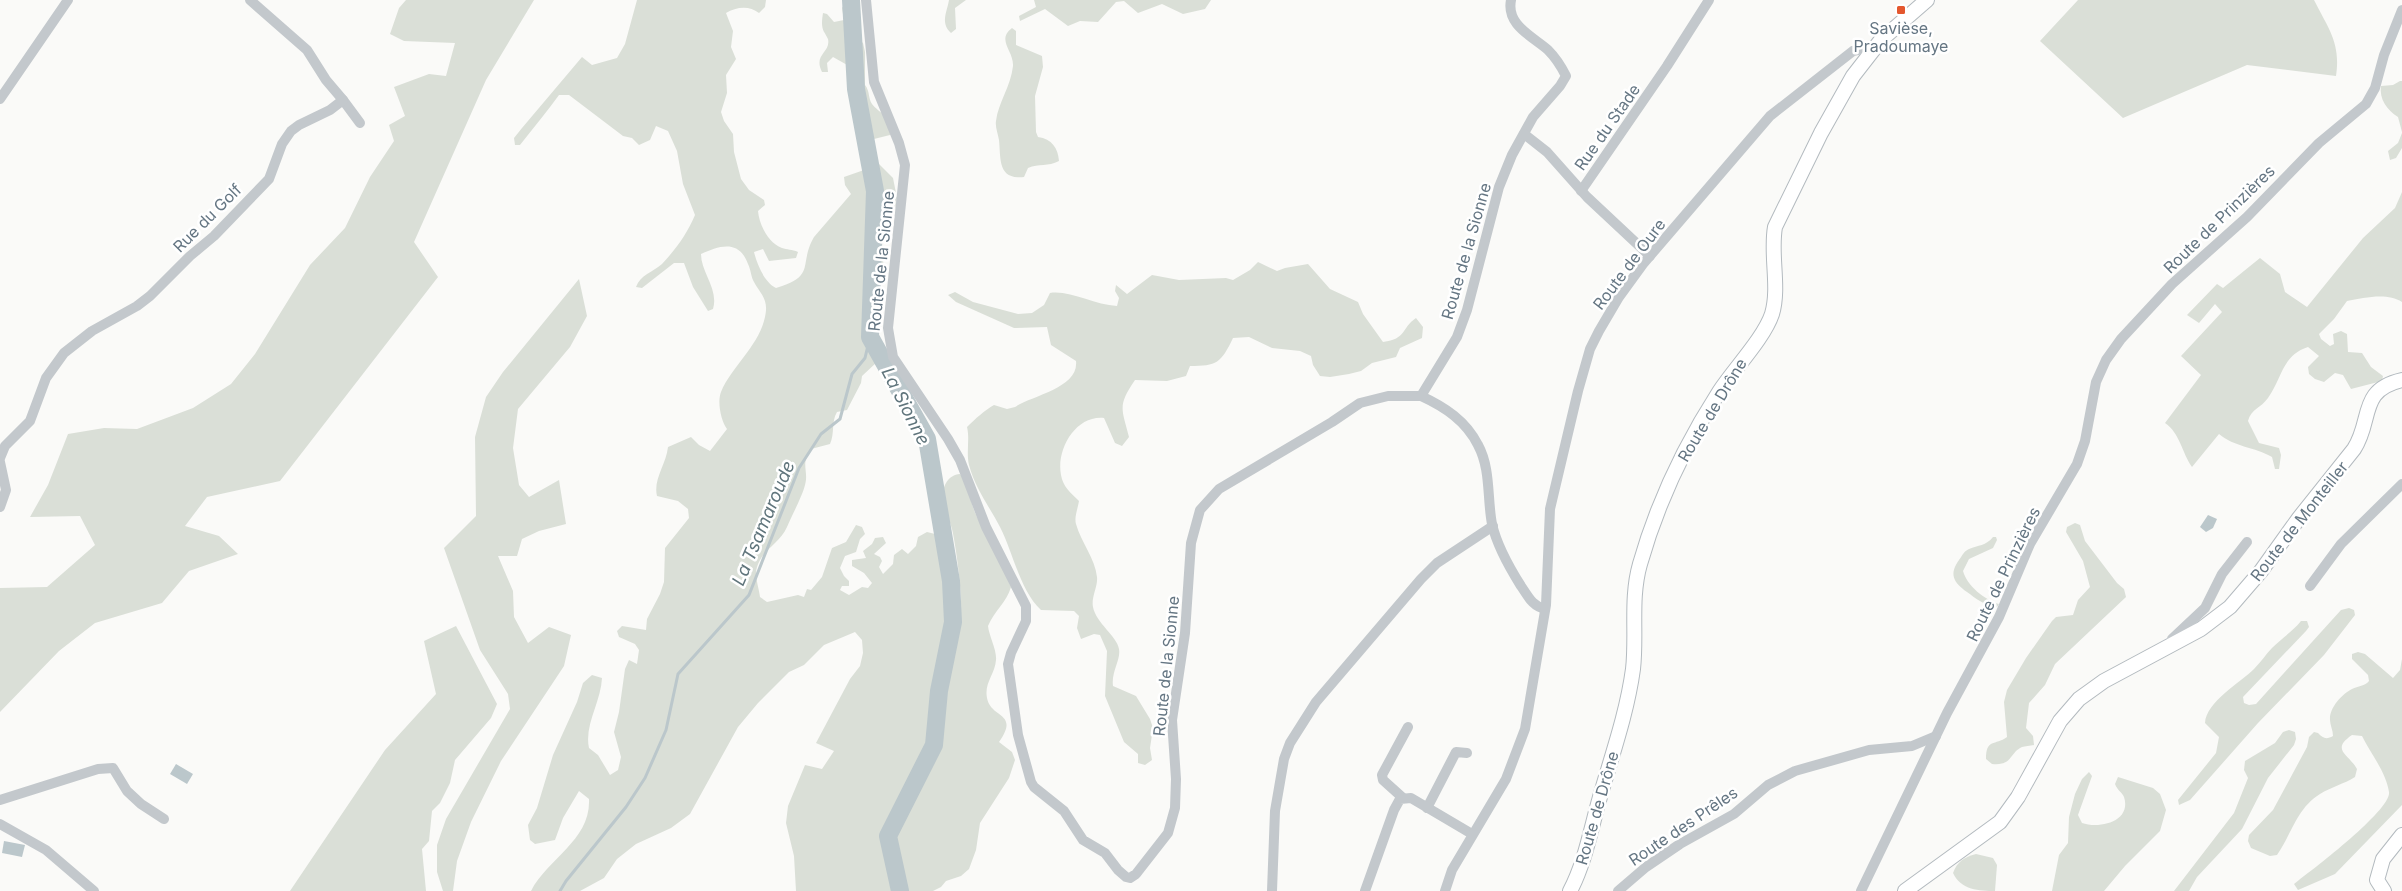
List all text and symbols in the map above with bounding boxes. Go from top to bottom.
marker: Savièse, Pradoumaye [1895,4,1907,16]
place label: Savièse, Pradoumaye [1854,18,1948,56]
street label: Rue du Stade [1570,80,1644,174]
street label: Route de Prinzières [2159,161,2279,277]
street label: Rue du Golf [169,180,245,256]
street label: Route de la Sionne [1437,180,1495,322]
street label: Route de la Sionne [864,190,898,332]
street label: Route de Oure [1588,215,1670,313]
street label: Route de Drône [1673,355,1751,465]
water label: La Sionne [877,364,935,448]
street label: Route de Monteiller [2246,457,2352,585]
water label: La Tsamaroude [727,458,799,588]
street label: Route de Prinzières [1962,504,2044,644]
street label: Route de la Sionne [1149,595,1183,737]
street label: Route de Drône [1571,749,1623,867]
street label: Route des Prêles [1625,782,1741,870]

